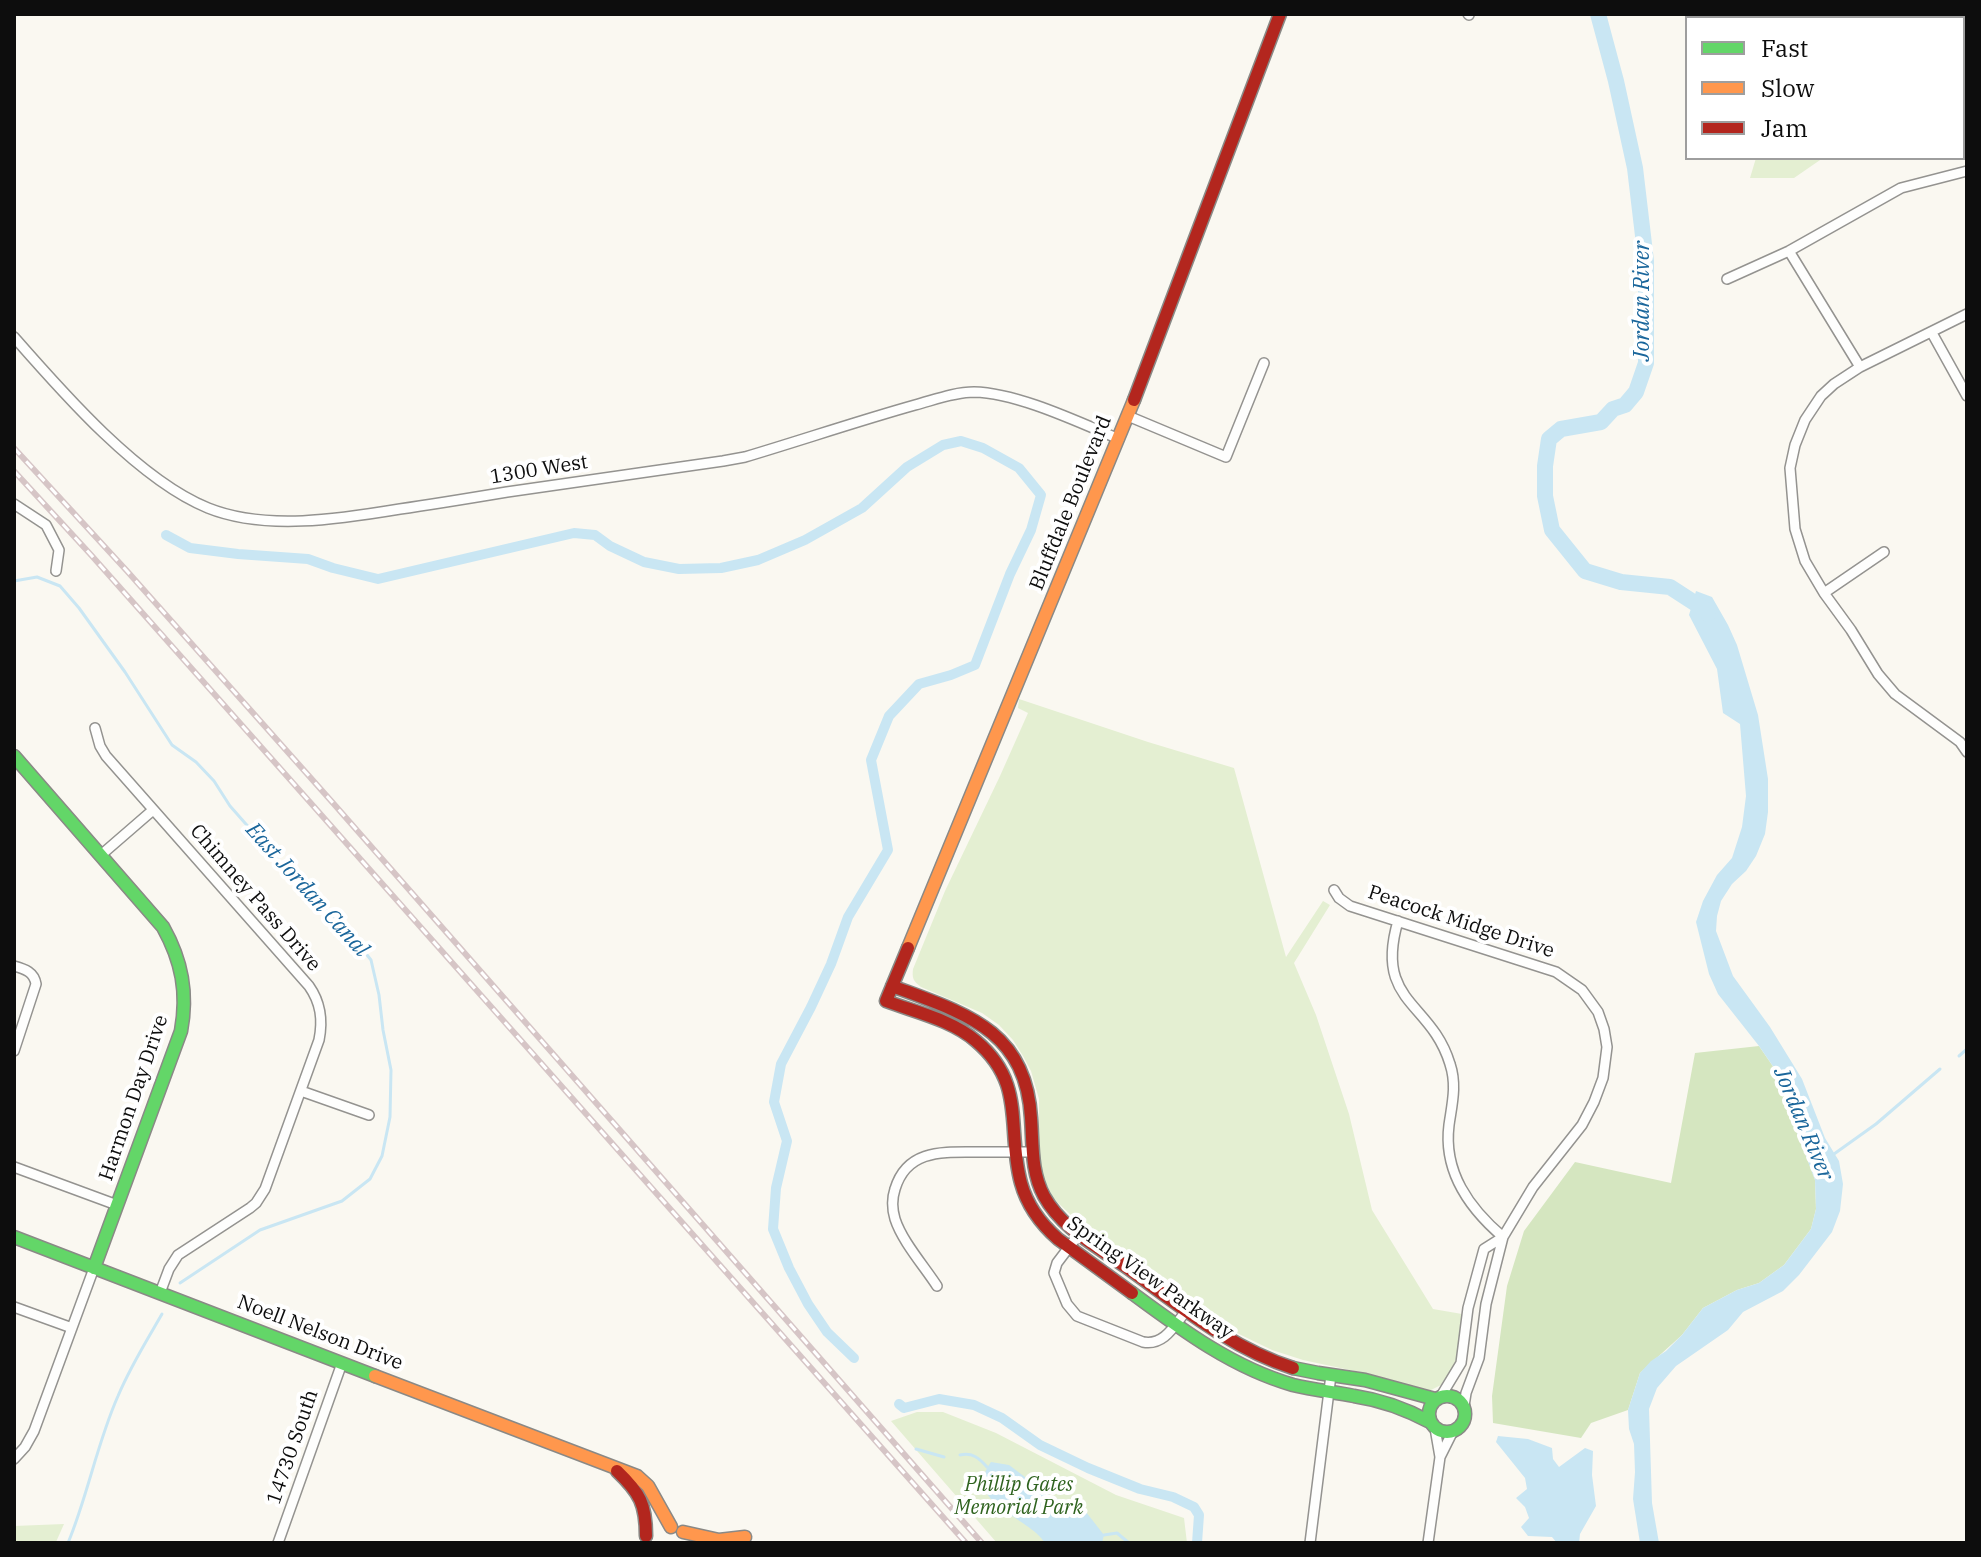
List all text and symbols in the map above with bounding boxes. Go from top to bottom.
legend [1685,16,1965,160]
text: Fast [1761,32,1808,64]
text: Slow [1761,72,1814,104]
text: Jam [1761,112,1808,144]
water label: Jordan River [1630,241,1656,361]
street label: Bluffdale Boulevard [1025,412,1117,594]
street label: 1300 West [488,450,590,490]
water label: East Jordan Canal [240,818,374,962]
street label: Chimney Pass Drive [185,819,325,977]
street label: Peacock Midge Drive [1365,881,1557,963]
street label: Harmon Day Drive [94,1012,174,1184]
water label: Jordan River [1767,1063,1839,1185]
street label: Spring View Parkway [1062,1211,1238,1345]
street label: Noell Nelson Drive [234,1290,406,1376]
street label: 14730 South [262,1387,324,1507]
park label: Phillip Gates Memorial Park [955,1473,1083,1520]

